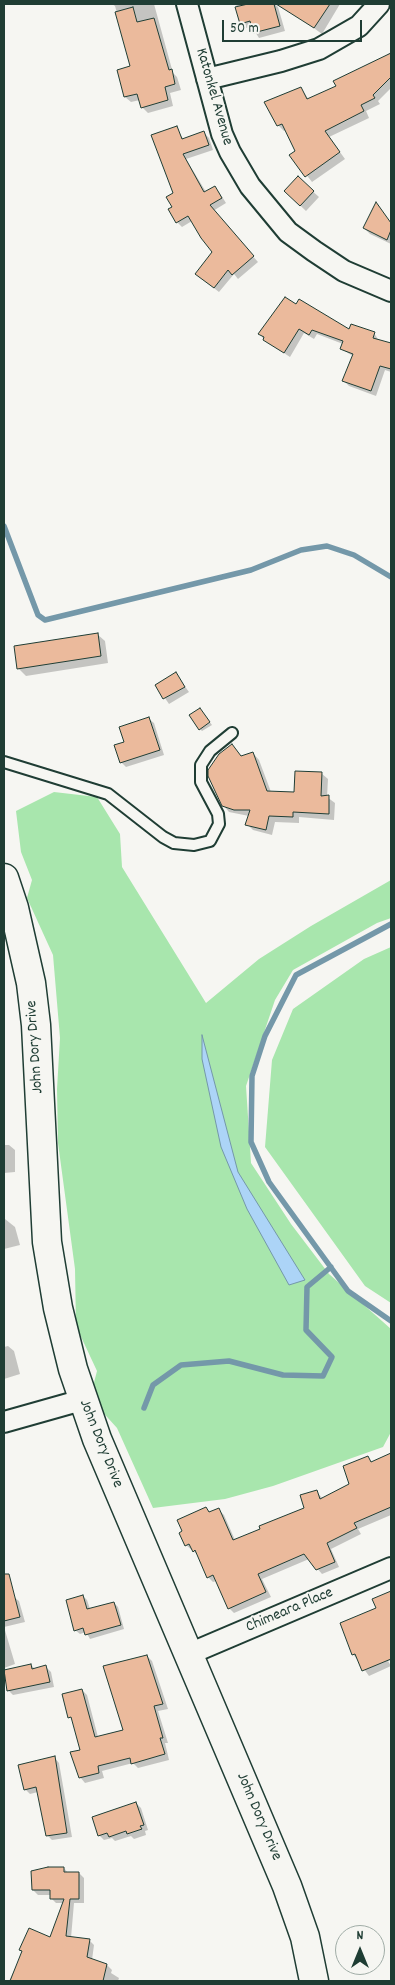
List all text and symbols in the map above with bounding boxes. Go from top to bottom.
scale bar [225,10,365,42]
text: 50 m [230,18,259,40]
street label: Katonkel Avenue [190,46,236,148]
street label: John Dory Drive [23,1000,49,1094]
street label: John Dory Drive [74,1397,126,1491]
street label: Chimeara Place [244,1584,336,1638]
street label: John Dory Drive [231,1770,285,1864]
north arrow [335,1925,385,1975]
text: N [357,1926,363,1946]

